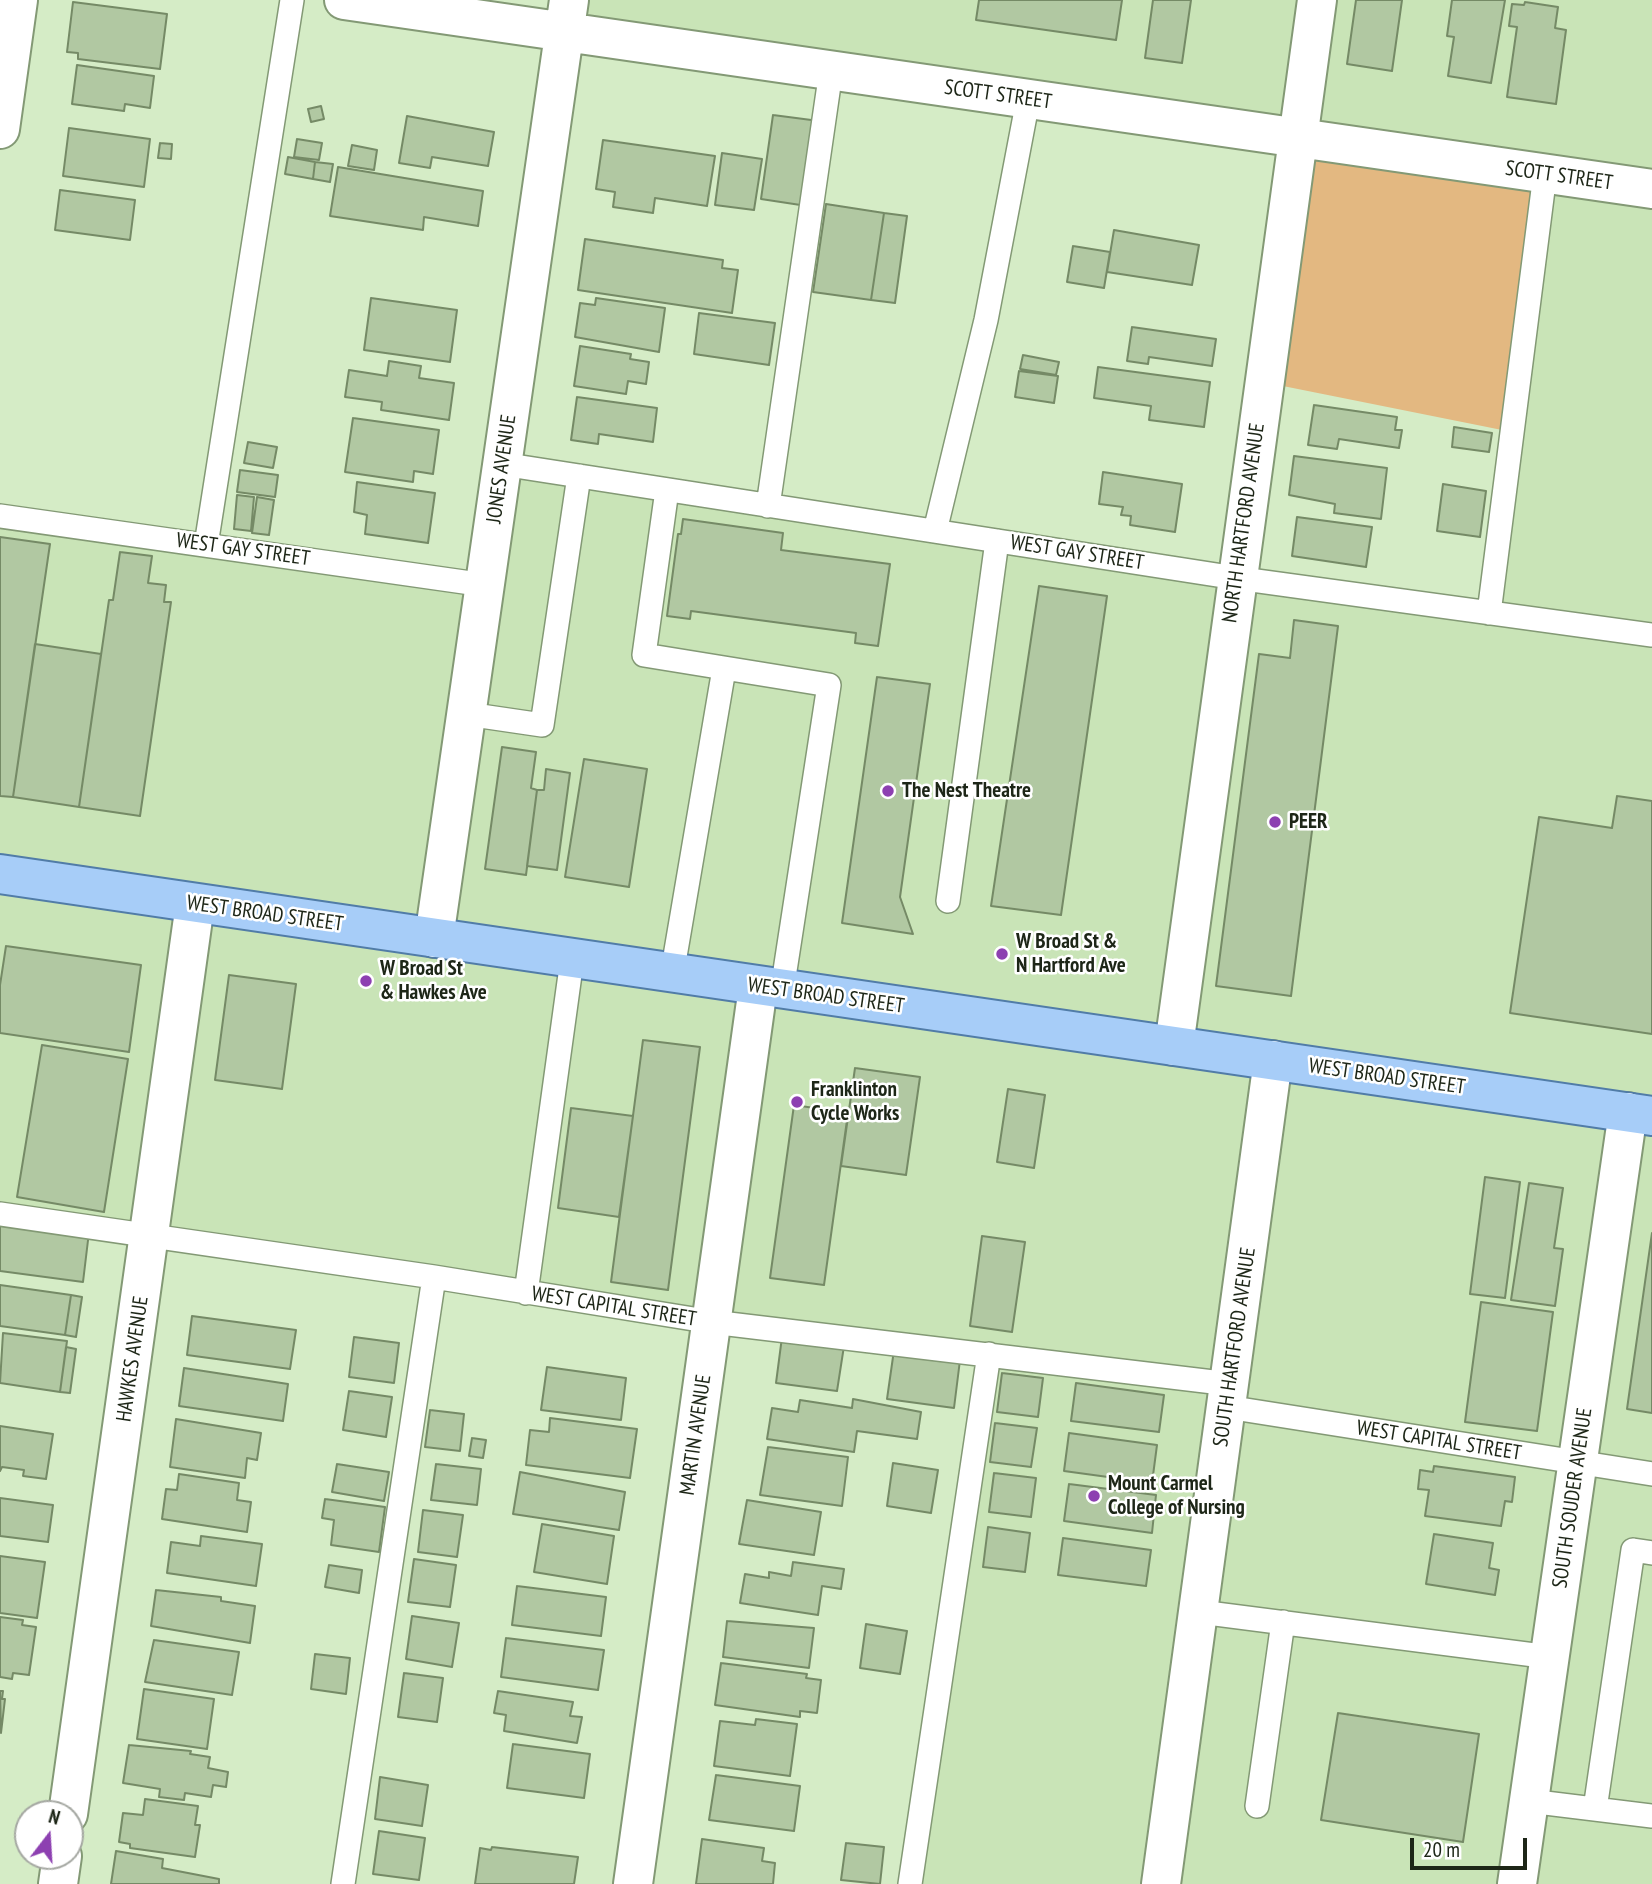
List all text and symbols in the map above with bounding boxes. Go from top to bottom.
street label: SCOTT STREET [943,75,1053,115]
street label: SCOTT STREET [1504,156,1614,196]
street label: JONES AVENUE [482,413,522,525]
street label: NORTH HARTFORD AVENUE [1217,421,1271,625]
street label: WEST GAY STREET [174,528,312,572]
street label: WEST GAY STREET [1008,530,1146,576]
place label: The Nest Theatre [902,778,1031,804]
marker: The Nest Theatre [880,783,896,799]
place label: PEER [1289,809,1328,835]
marker: PEER [1267,814,1283,830]
street label: WEST BROAD STREET [185,891,345,937]
place label: W Broad St & N Hartford Ave [1016,929,1126,979]
marker: W Broad St & N Hartford Ave [994,946,1010,962]
place label: W Broad St & Hawkes Ave [380,956,487,1006]
marker: W Broad St & Hawkes Ave [358,973,374,989]
street label: WEST BROAD STREET [746,973,906,1019]
street label: WEST BROAD STREET [1307,1054,1467,1100]
place label: Franklinton Cycle Works [811,1077,899,1127]
marker: Franklinton Cycle Works [789,1094,805,1110]
street label: SOUTH HARTFORD AVENUE [1209,1246,1261,1448]
street label: WEST CAPITAL STREET [530,1282,698,1332]
street label: HAWKES AVENUE [112,1295,154,1423]
street label: MARTIN AVENUE [675,1373,717,1497]
street label: SOUTH SOUDER AVENUE [1548,1406,1598,1590]
street label: WEST CAPITAL STREET [1355,1416,1523,1466]
place label: Mount Carmel College of Nursing [1108,1471,1245,1521]
marker: Mount Carmel College of Nursing [1086,1488,1102,1504]
north arrow [14,1800,84,1870]
text: N [46,1804,63,1830]
scale bar [1414,1825,1531,1869]
text: 20 m [1423,1836,1460,1863]

